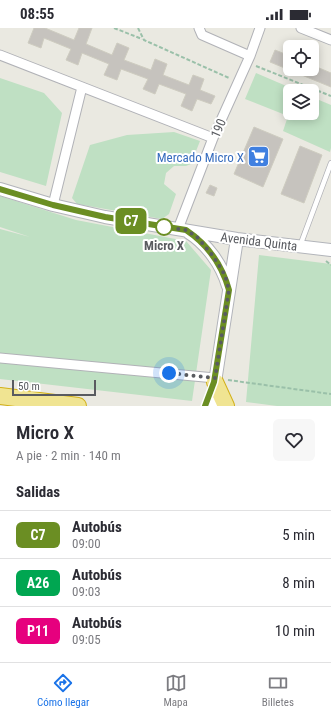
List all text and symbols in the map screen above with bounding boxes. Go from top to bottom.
text: 08:55 [20,5,54,23]
map controls [283,40,319,120]
button: locate [283,40,319,76]
button: layers [283,84,319,120]
street label: 190 [208,116,229,140]
supermarket icon: Mercado Micro X [246,144,272,170]
place label: Mercado Micro X [157,150,244,165]
line badge: C7 [113,208,149,234]
text: C7 [123,213,139,229]
marker: Micro X [155,218,173,236]
street label: Avenida Quinta [220,229,298,254]
place label: Micro X [144,238,185,253]
your location [159,363,179,383]
scale bar [12,378,96,397]
text: 50 m [18,380,40,393]
button: heart [273,419,315,461]
text: Micro X [16,421,74,444]
text: A pie · 2 min · 140 m [16,448,121,463]
text: Salidas [16,483,60,501]
text: Autobús [72,518,122,536]
text: 5 min [282,526,315,544]
text: C7 [30,527,46,543]
text: 09:00 [72,536,101,551]
text: Autobús [72,566,122,584]
text: 8 min [282,574,315,592]
text: A26 [27,575,49,591]
text: 09:03 [72,584,101,599]
text: Autobús [72,614,122,632]
text: 10 min [275,622,315,640]
text: P11 [27,623,49,639]
text: 09:05 [72,632,101,647]
tab: Cómo llegar [37,672,89,709]
tab: Mapa [163,672,188,709]
tab: Billetes [262,672,294,709]

